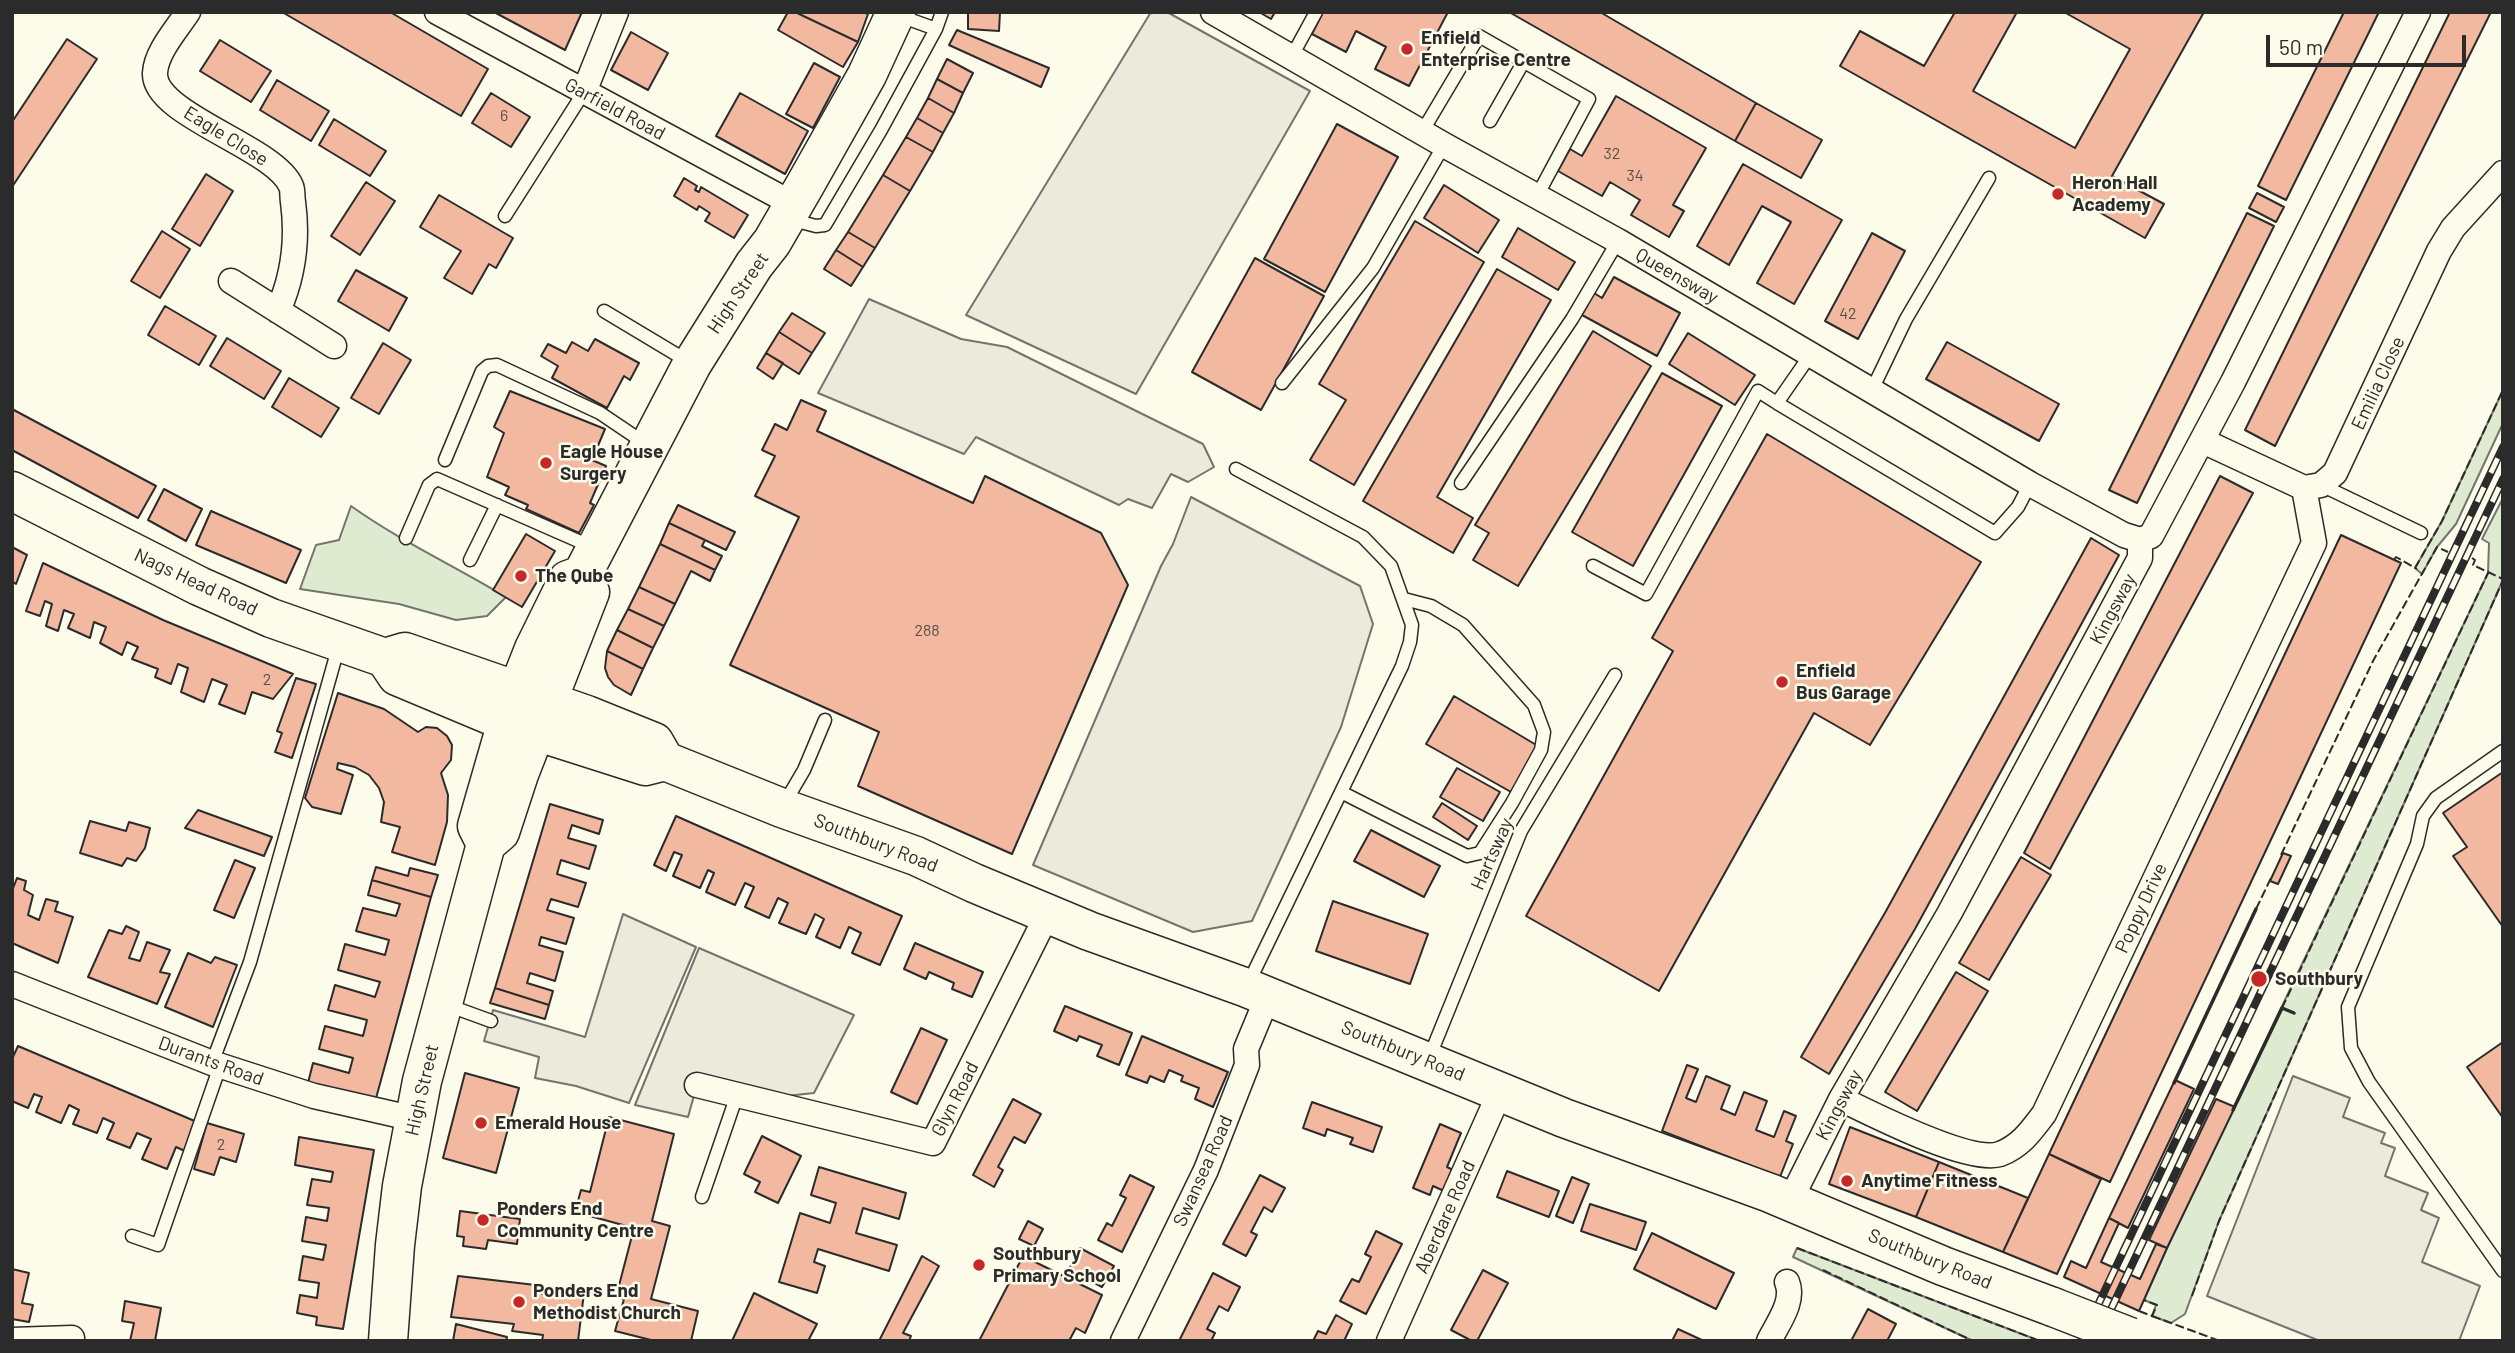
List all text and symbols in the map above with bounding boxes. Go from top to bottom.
scale bar [2270,21,2470,65]
place label: Enfield Enterprise Centre [1421,27,1571,71]
text: 50 m [2279,34,2323,59]
marker: Enfield Enterprise Centre [1399,41,1415,57]
street label: Garfield Road [561,73,669,145]
street label: Eagle Close [180,101,272,171]
house number: 6 [500,106,508,126]
house number: 32 [1604,144,1620,164]
house number: 34 [1626,166,1644,186]
place label: Heron Hall Academy [2072,172,2157,216]
marker: Heron Hall Academy [2050,186,2066,202]
street label: Queensway [1631,243,1723,309]
street label: High Street [702,248,774,338]
house number: 42 [1839,304,1857,324]
street label: Emilia Close [2346,333,2410,433]
place label: Eagle House Surgery [560,441,663,485]
marker: Eagle House Surgery [538,455,554,471]
street label: Nags Head Road [131,543,261,621]
place label: The Qube [535,565,613,587]
marker: The Qube [513,568,529,584]
street label: Kingsway [2085,570,2141,648]
house number: 288 [914,621,940,641]
place label: Enfield Bus Garage [1796,660,1891,704]
house number: 2 [263,670,271,690]
marker: Enfield Bus Garage [1774,674,1790,690]
street label: Southbury Road [811,809,941,877]
street label: Hartsway [1466,814,1518,894]
street label: Poppy Drive [2110,859,2172,957]
place label: Southbury [2275,968,2363,990]
marker: Southbury [2249,969,2269,989]
street label: Southbury Road [1338,1016,1468,1086]
street label: Durants Road [155,1031,267,1091]
street label: High Street [400,1042,444,1138]
street label: Glyn Road [926,1058,984,1140]
street label: Kingsway [1811,1066,1867,1144]
place label: Emerald House [495,1112,621,1134]
street label: Swansea Road [1168,1112,1238,1230]
marker: Emerald House [473,1115,489,1131]
house number: 2 [217,1135,225,1155]
street label: Aberdare Road [1410,1157,1480,1277]
place label: Anytime Fitness [1861,1170,1998,1192]
marker: Anytime Fitness [1839,1173,1855,1189]
place label: Ponders End Community Centre [497,1198,654,1242]
marker: Ponders End Community Centre [475,1212,491,1228]
street label: Southbury Road [1865,1224,1995,1294]
place label: Southbury Primary School [993,1243,1121,1287]
marker: Southbury Primary School [971,1257,987,1273]
place label: Ponders End Methodist Church [533,1280,681,1324]
marker: Ponders End Methodist Church [511,1294,527,1310]

